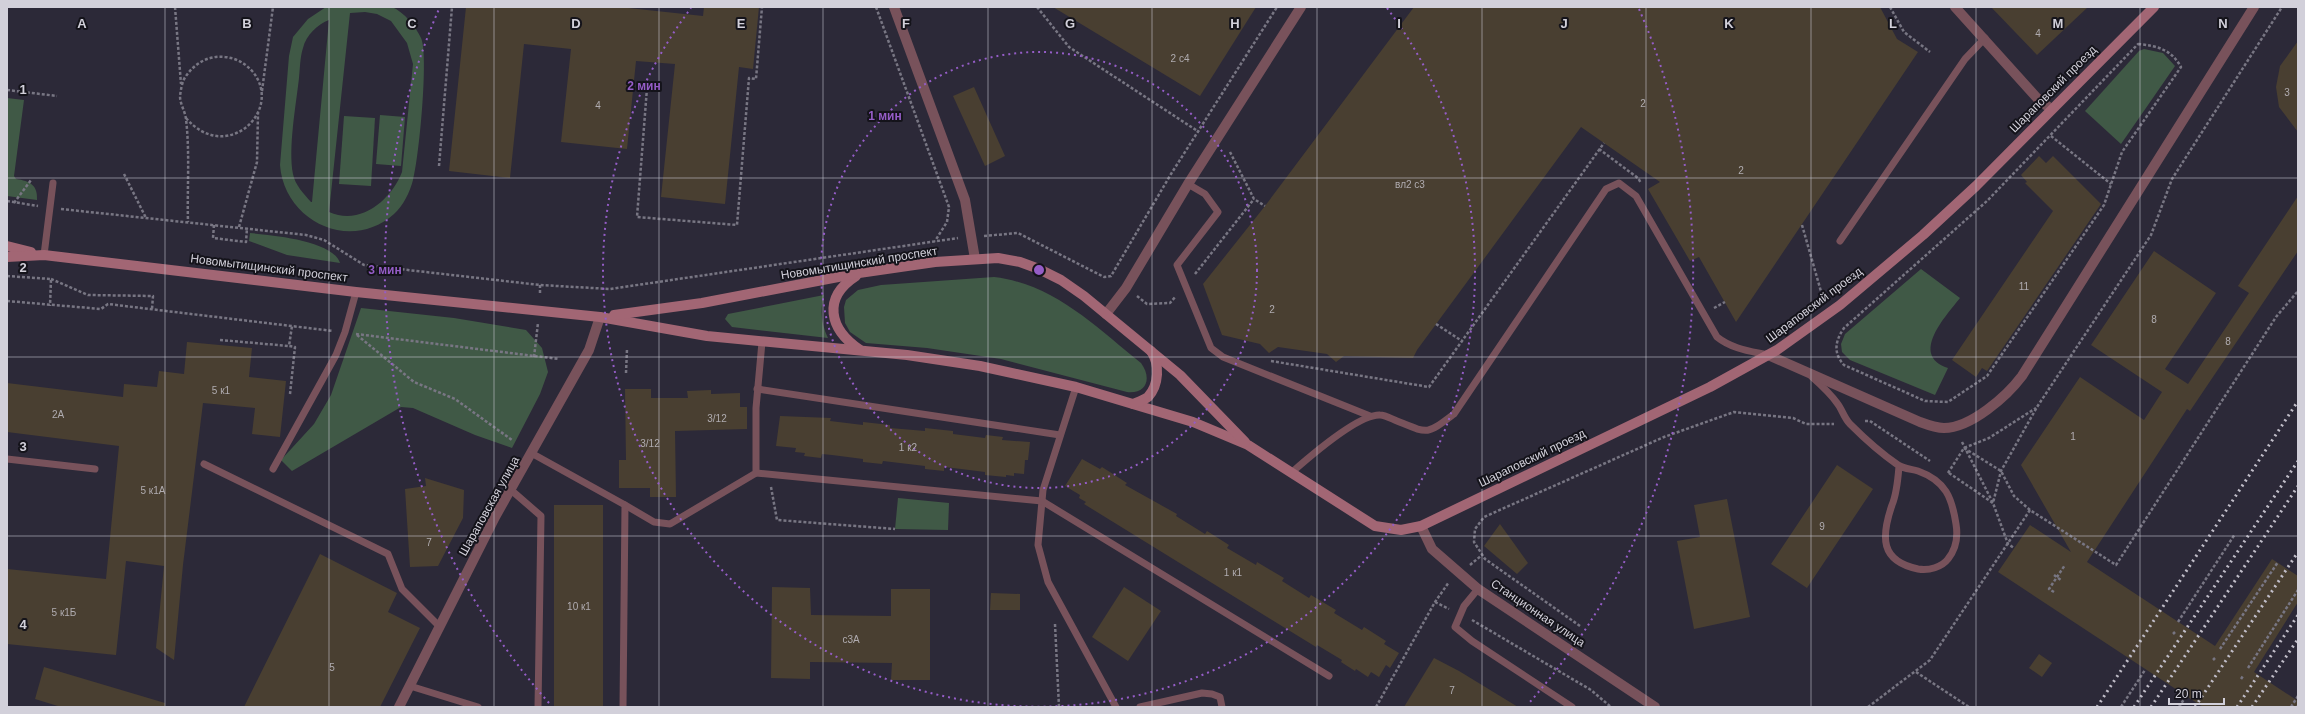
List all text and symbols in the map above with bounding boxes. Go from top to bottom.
text: A [77,16,87,31]
text: B [242,16,252,31]
text: C [407,16,417,31]
text: D [571,16,581,31]
text: E [737,16,746,31]
text: F [902,16,910,31]
text: G [1065,16,1075,31]
text: H [1230,16,1240,31]
text: I [1397,16,1401,31]
text: J [1560,16,1568,31]
text: K [1724,16,1734,31]
text: L [1889,16,1897,31]
text: M [2053,16,2063,31]
text: N [2218,16,2228,31]
house number: 4 [2035,28,2041,39]
street label: Шараповский проезд [2007,43,2099,135]
house number: 2 с4 [1171,53,1190,64]
text: 2 мин [627,79,661,93]
text: 1 [19,82,27,97]
house number: 3 [2284,87,2290,98]
house number: 2 [1640,98,1646,109]
house number: 4 [595,100,601,111]
text: 1 мин [868,109,902,123]
house number: 2 [1738,165,1744,176]
house number: вл2 с3 [1395,179,1425,190]
street label: Новомытищинский проспект [780,244,939,282]
street label: Новомытищинский проспект [190,251,349,285]
text: 2 [19,260,27,275]
text: 3 мин [368,263,402,277]
centre of rings [1032,263,1046,277]
street label: Шараповский проезд [1763,264,1865,346]
house number: 11 [2019,281,2030,292]
house number: 2 [1269,304,1275,315]
house number: 8 [2151,314,2157,325]
house number: 8 [2225,336,2231,347]
house number: 5 к1 [212,385,231,396]
house number: 2А [52,409,64,420]
house number: 3/12 [707,413,727,424]
street label: Шараповский проезд [1476,426,1588,490]
house number: 1 [2070,431,2076,442]
house number: 3/12 [640,438,660,449]
text: 3 [19,439,27,454]
house number: 1 к2 [899,442,918,453]
street label: Шараповская улица [456,454,522,558]
house number: 5 к1А [141,485,166,496]
house number: 9 [1819,521,1825,532]
house number: 7 [426,537,432,548]
house number: 1 к1 [1224,567,1243,578]
street label: Станционная улица [1488,576,1588,650]
house number: 10 к1 [567,601,591,612]
house number: 5 к1Б [52,607,77,618]
text: 4 [19,617,27,632]
house number: с3А [842,634,860,645]
house number: 5 [329,662,335,673]
scale bar [2169,680,2224,706]
house number: 7 [1449,685,1455,696]
text: 20 m [2175,687,2202,701]

